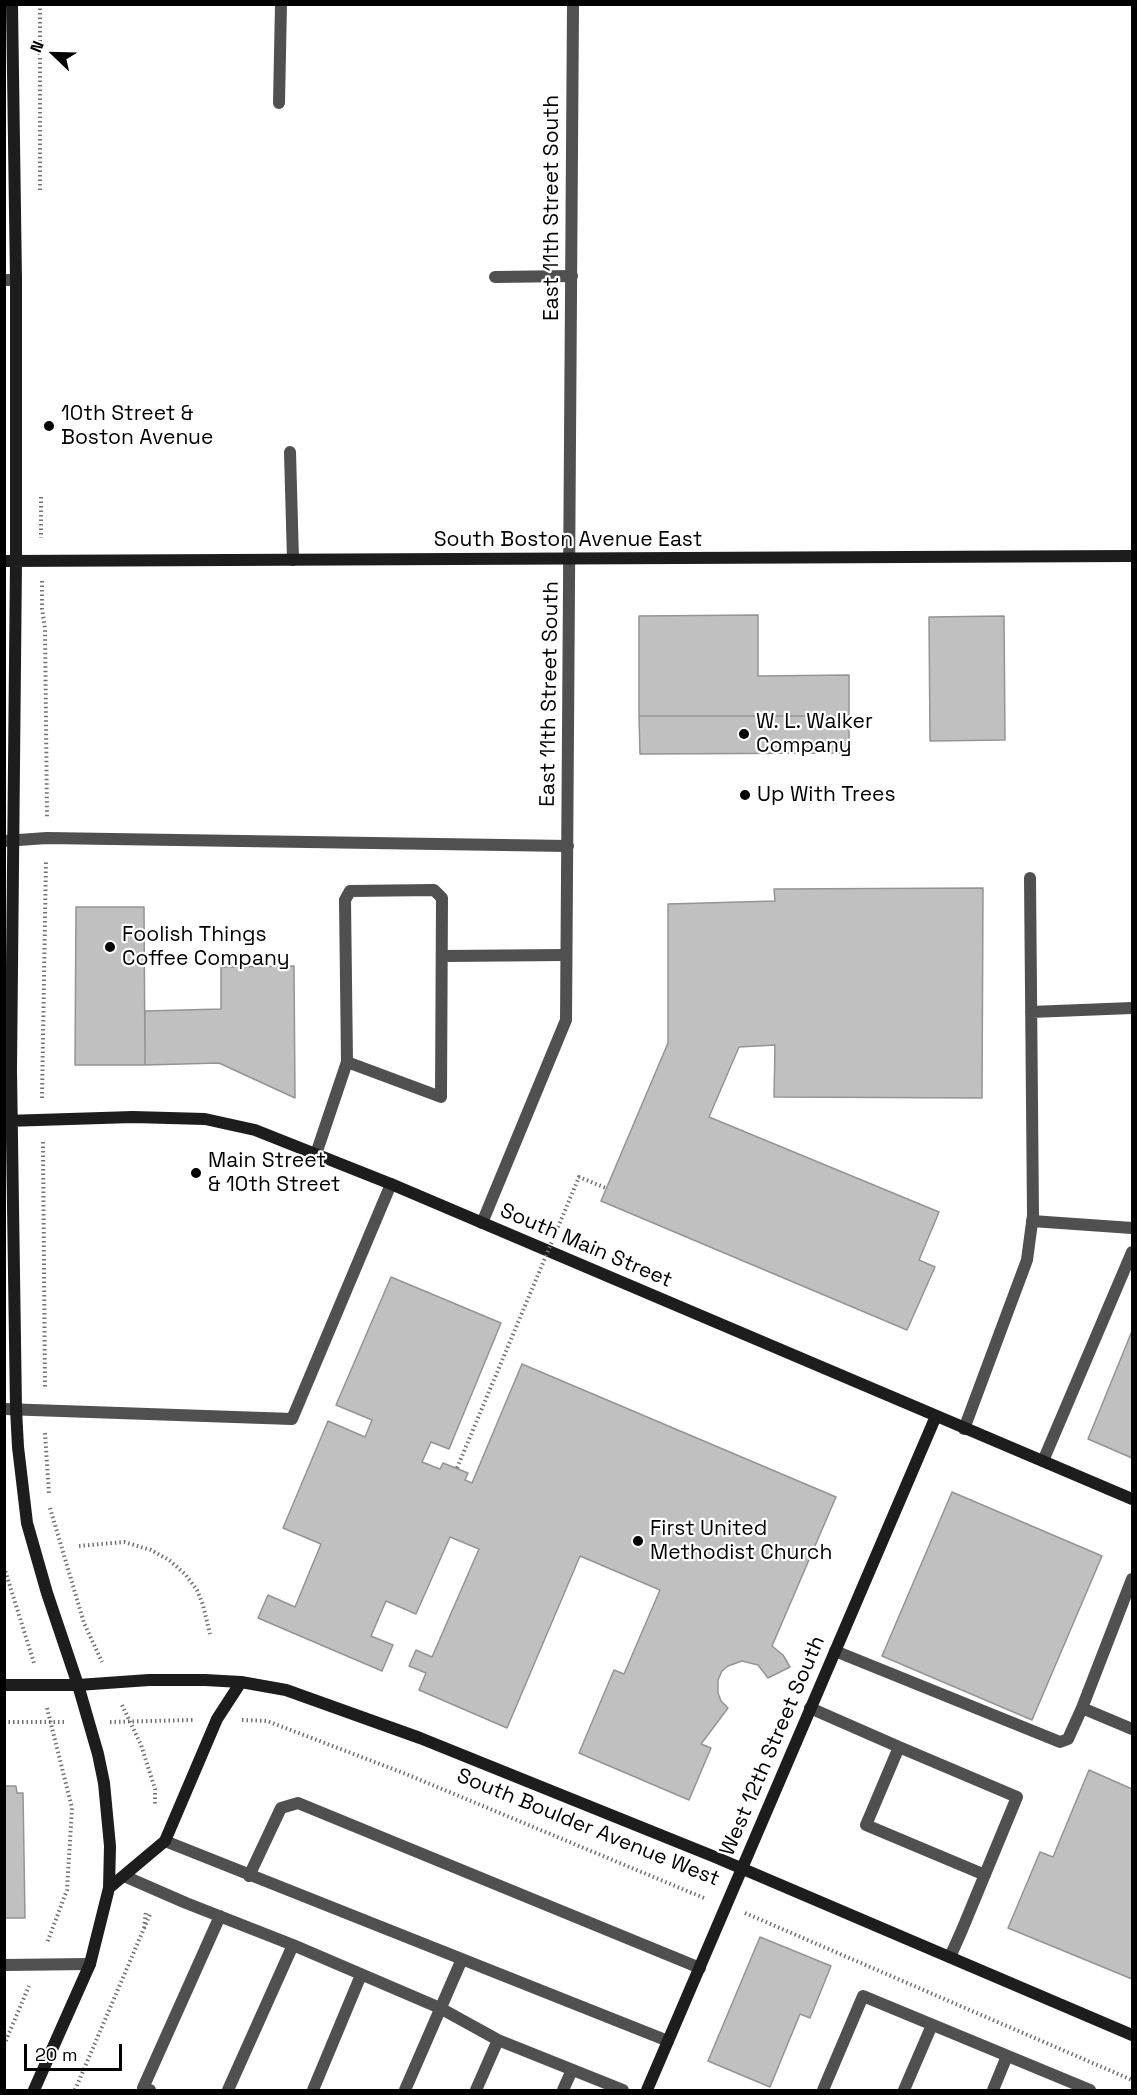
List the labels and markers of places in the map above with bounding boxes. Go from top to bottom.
place label: 10th Street & Boston Avenue [61,401,213,451]
marker: 10th Street & Boston Avenue [42,419,56,433]
place label: W. L. Walker Company [756,709,873,759]
marker: W. L. Walker Company [737,727,751,741]
place label: Up With Trees [757,782,896,808]
marker: Up With Trees [738,788,752,802]
place label: Foolish Things Coffee Company [122,922,290,972]
marker: Foolish Things Coffee Company [103,940,117,954]
place label: Main Street & 10th Street [208,1148,340,1198]
marker: Main Street & 10th Street [189,1166,203,1180]
place label: First United Methodist Church [650,1516,832,1566]
marker: First United Methodist Church [631,1534,645,1548]

